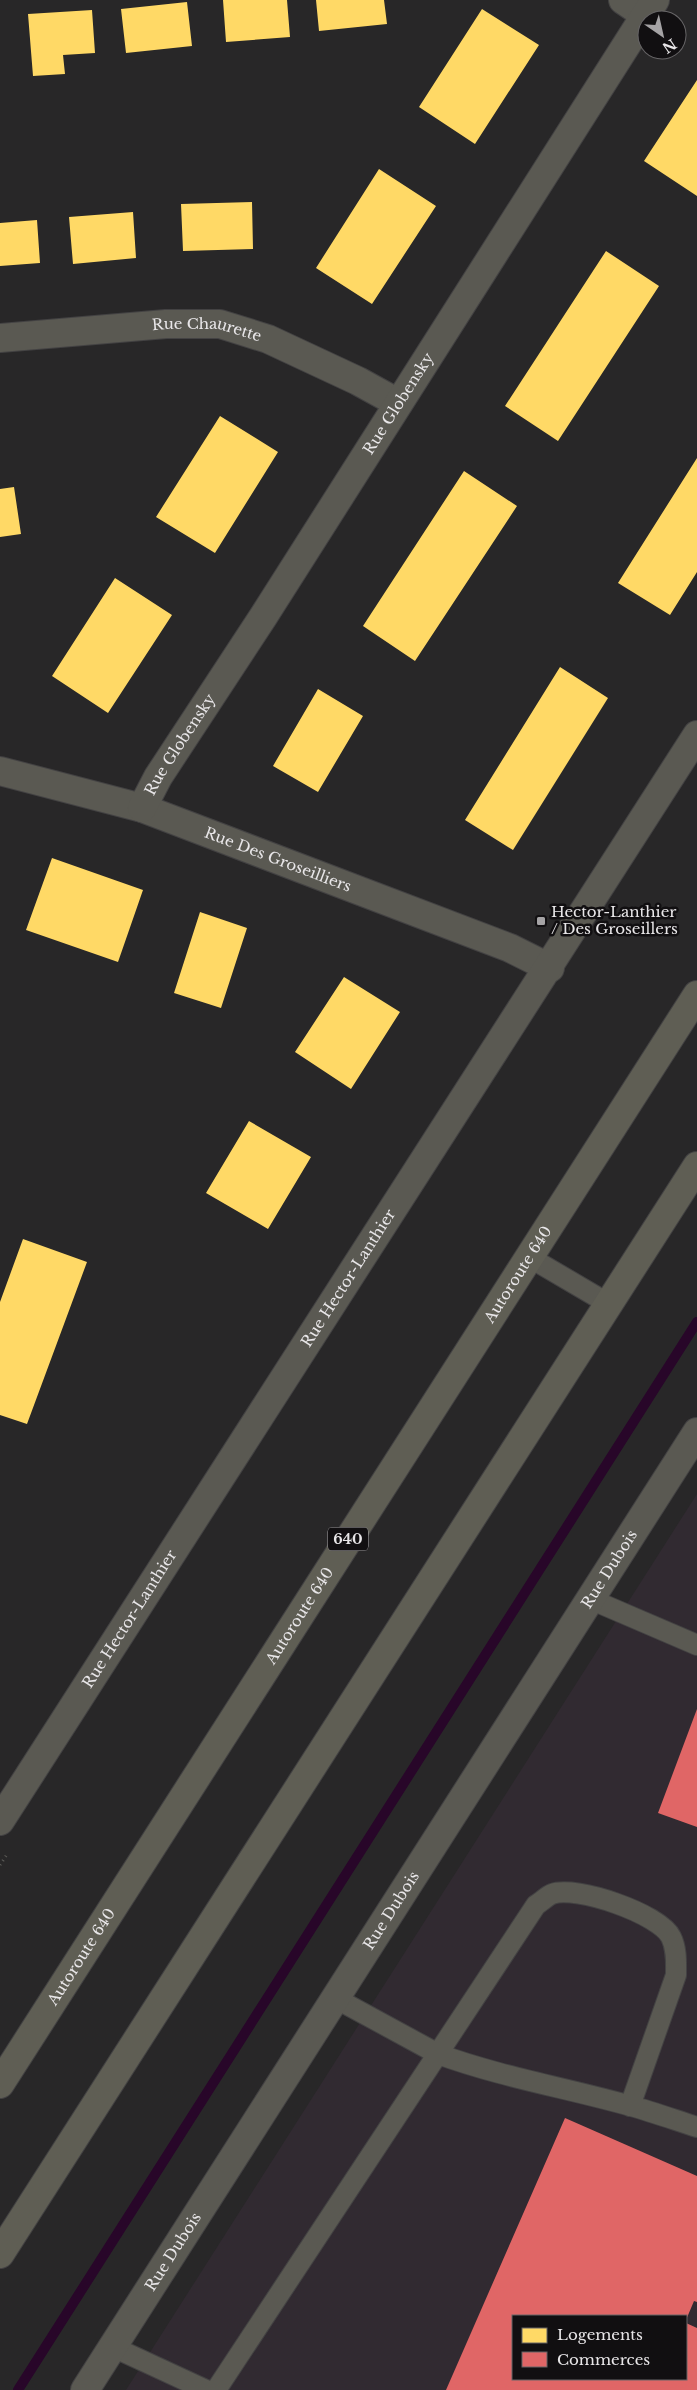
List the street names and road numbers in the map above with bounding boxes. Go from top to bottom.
street label: Rue Chaurette [151,314,264,345]
street label: Rue Globensky [359,349,438,458]
street label: Rue Globensky [140,690,219,798]
street label: Rue Des Groseilliers [202,823,354,896]
street label: Rue Hector-Lanthier [297,1205,400,1351]
street label: Autoroute 640 [479,1222,556,1327]
street label: Rue Dubois [577,1526,641,1612]
road number: 640 [328,1528,368,1550]
street label: Rue Hector-Lanthier [78,1545,181,1691]
street label: Autoroute 640 [261,1563,337,1668]
street label: Rue Dubois [359,1867,423,1953]
street label: Autoroute 640 [42,1904,119,2009]
street label: Rue Dubois [141,2208,205,2294]

